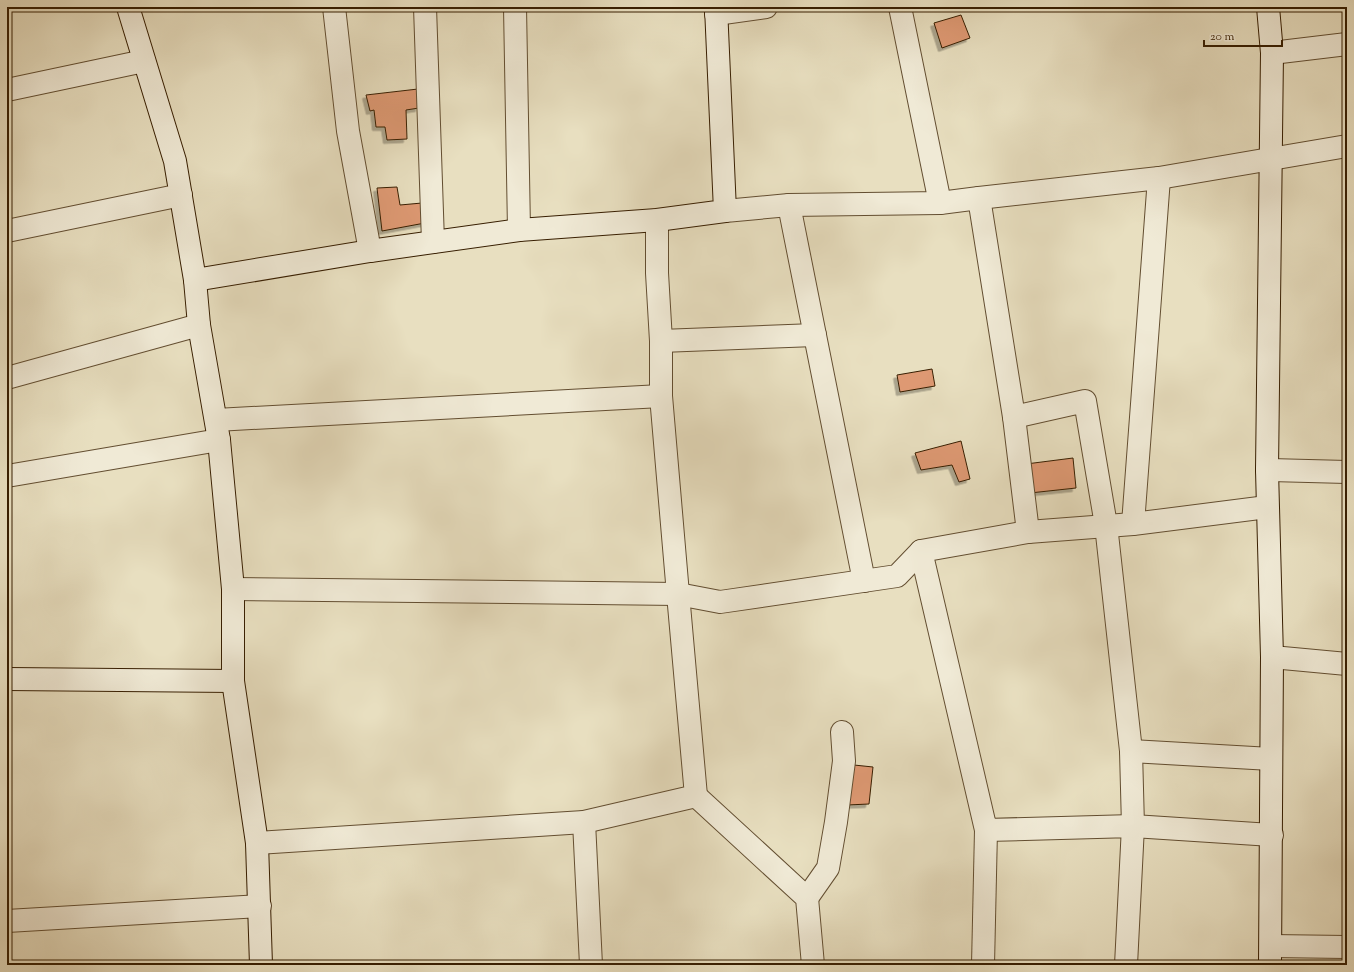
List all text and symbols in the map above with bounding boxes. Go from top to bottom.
scale bar [1204,22,1282,48]
text: 20 m [1210,28,1235,46]

